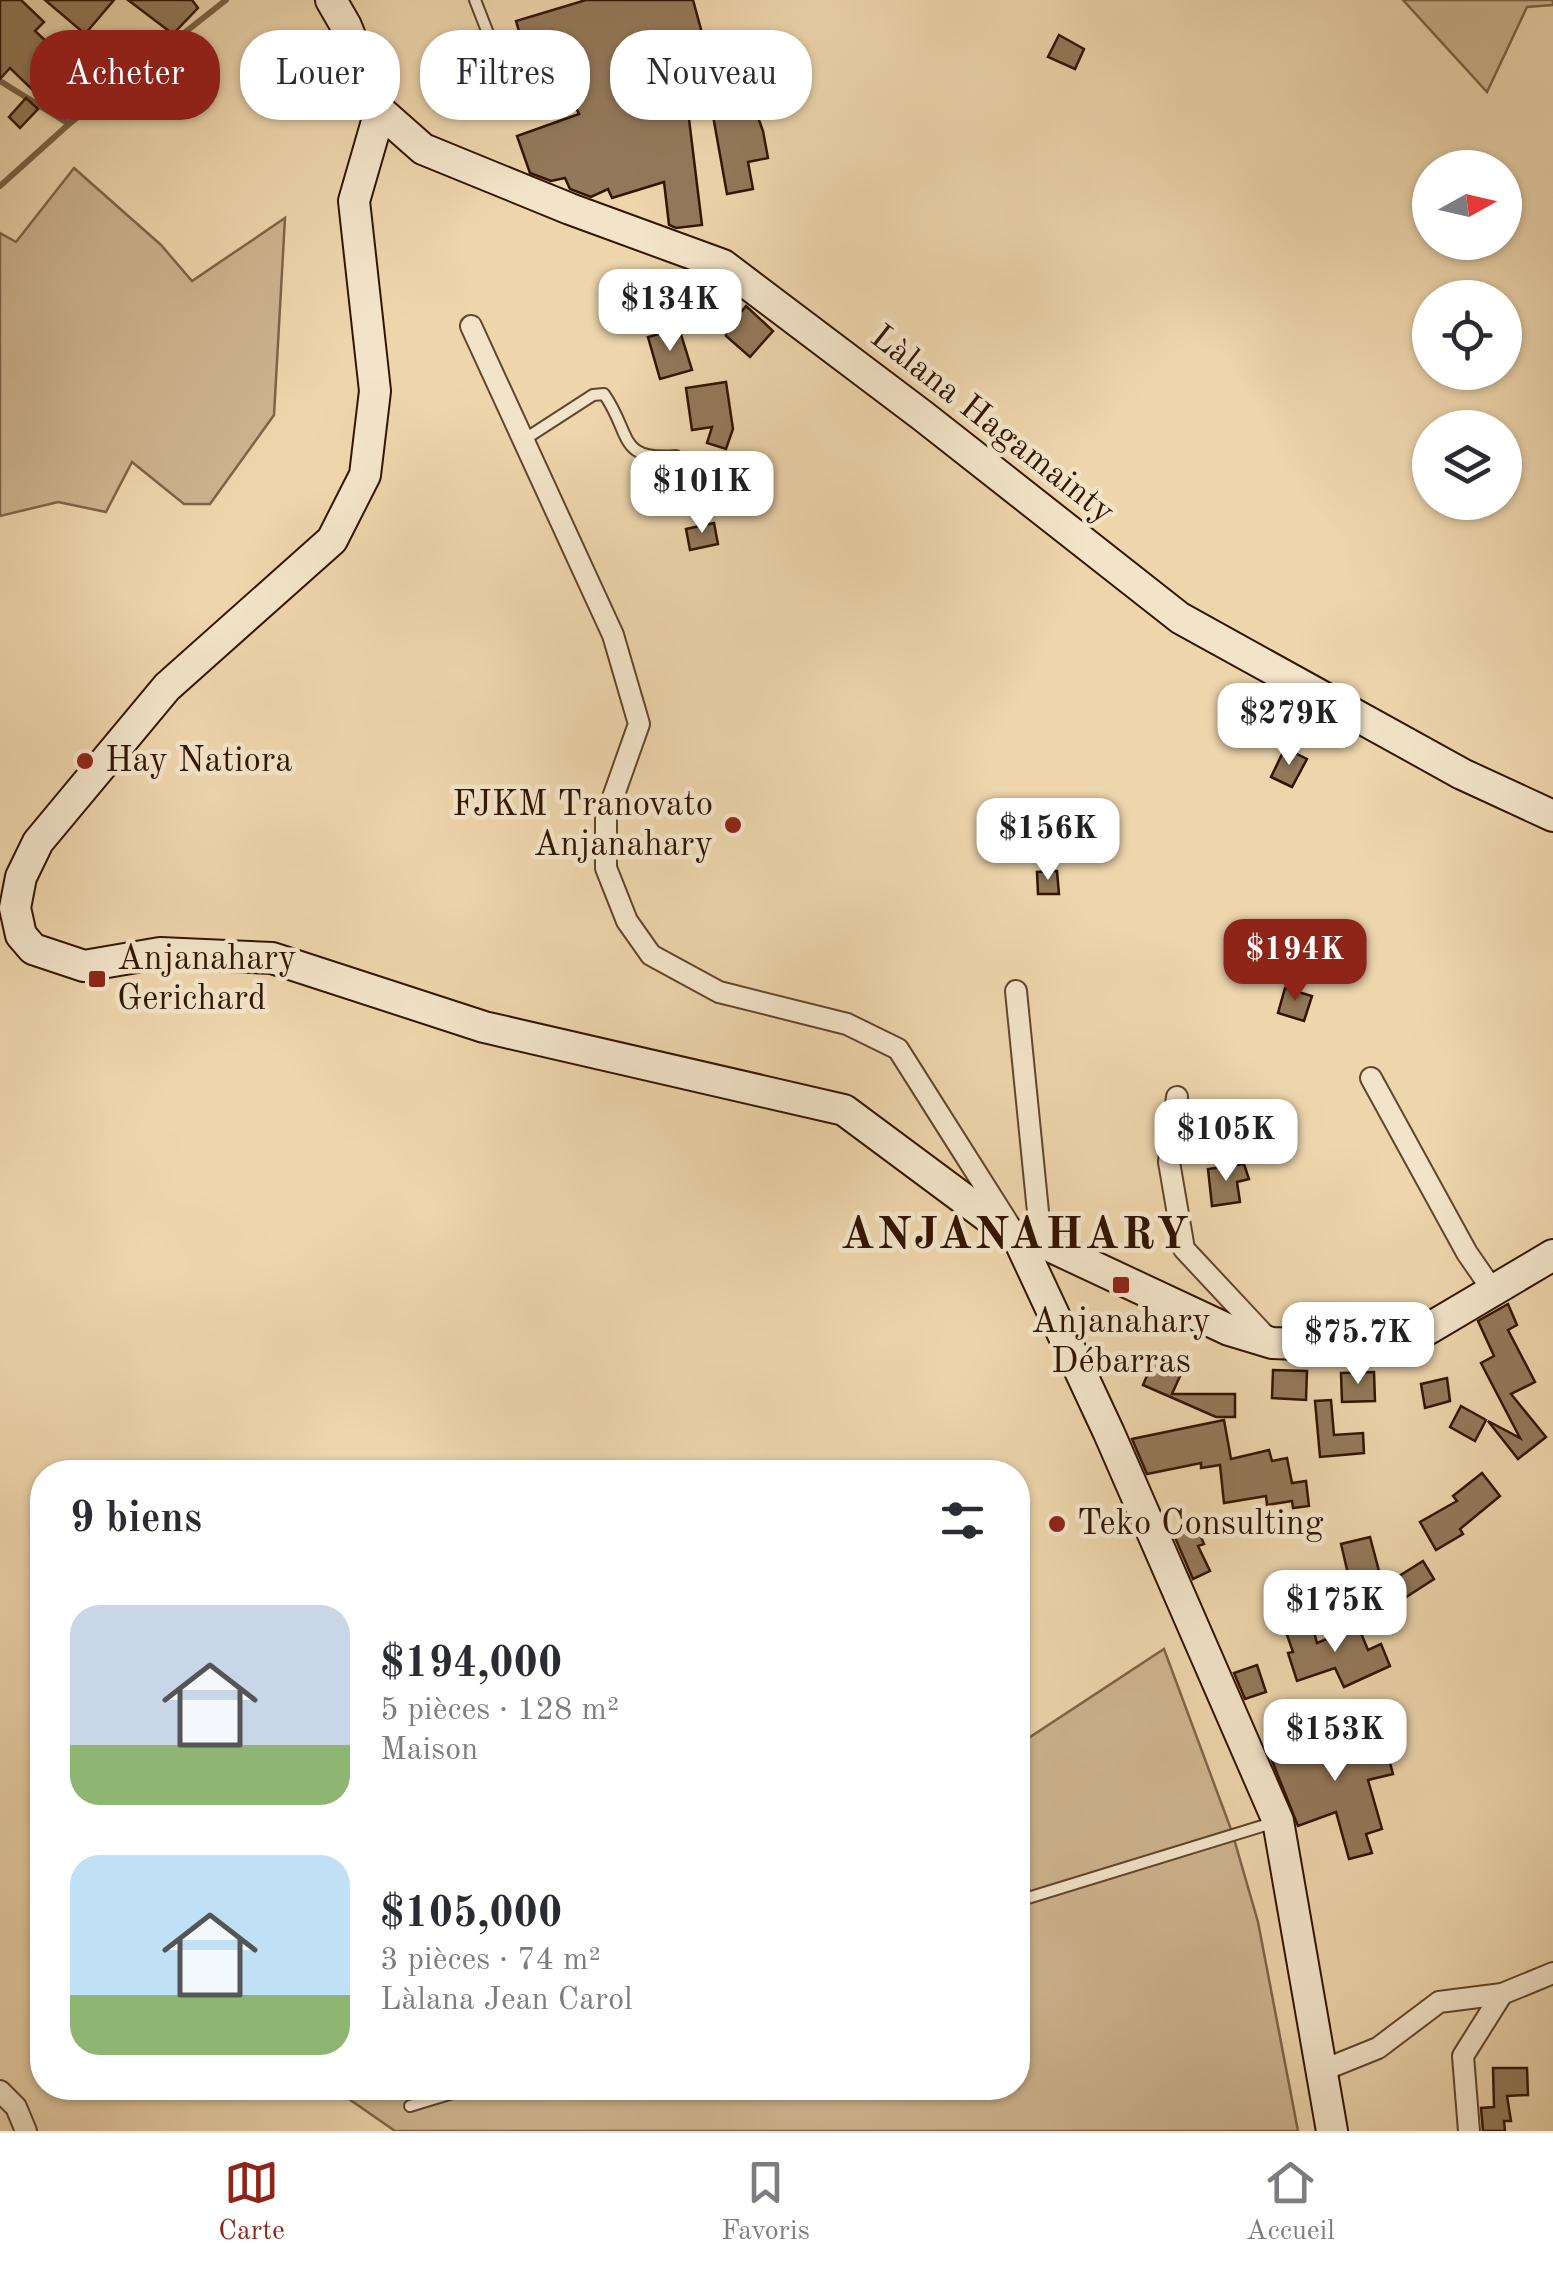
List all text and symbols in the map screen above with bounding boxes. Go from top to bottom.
chip: Acheter [30,30,220,120]
chip: Louer [240,30,400,120]
chip: Filtres [420,30,590,120]
chip: Nouveau [610,30,812,120]
north arrow [1412,150,1522,260]
map controls [1412,150,1522,520]
pin: $134K [600,269,740,354]
button: locate [1412,280,1522,390]
text: $134K [621,285,719,317]
street label: Làlana Hagamainty [864,319,1120,531]
button: layers [1412,410,1522,520]
pin: $101K [632,451,772,536]
text: $101K [653,467,751,499]
pin: $279K [1219,683,1359,768]
text: $279K [1240,699,1338,731]
place label: Hay Natiora [105,744,293,779]
marker: Hay Natiora [74,750,96,772]
place label: FJKM Tranovato Anjanahary [452,788,713,863]
pin: $156K [978,798,1118,883]
marker: FJKM Tranovato Anjanahary [722,814,744,836]
text: $156K [999,814,1097,846]
pin: $194K [1225,919,1365,1004]
text: $194K [1246,935,1344,967]
place label: Anjanahary Gerichard [117,942,297,1017]
marker: Anjanahary Gerichard [86,968,108,990]
pin: $105K [1156,1099,1296,1184]
text: $105K [1177,1115,1275,1147]
district label: ANJANAHARY [841,1214,1191,1259]
marker: Anjanahary Débarras [1110,1274,1132,1296]
pin: $75.7K [1277,1302,1439,1387]
place label: Anjanahary Débarras [1031,1305,1211,1380]
text: $75.7K [1304,1318,1412,1350]
icon: filters [935,1493,990,1548]
text: 9 biens [70,1499,202,1541]
place label: Teko Consulting [1077,1507,1324,1542]
marker: Teko Consulting [1046,1513,1068,1535]
pin: $175K [1265,1570,1405,1655]
text: $175K [1286,1586,1384,1618]
text: $194,000 [380,1644,562,1686]
icon: home [150,1645,270,1765]
text: 5 pièces · 128 m² [380,1695,619,1727]
pin: $153K [1265,1699,1405,1784]
text: $153K [1286,1715,1384,1747]
text: Maison [380,1735,478,1767]
text: $105,000 [380,1894,562,1936]
icon: home [150,1895,270,2015]
text: 3 pièces · 74 m² [380,1945,601,1977]
text: Làlana Jean Carol [380,1985,633,2017]
tab: Carte [218,2155,285,2250]
tab: Favoris [721,2155,810,2250]
tab: Accueil [1246,2155,1335,2250]

